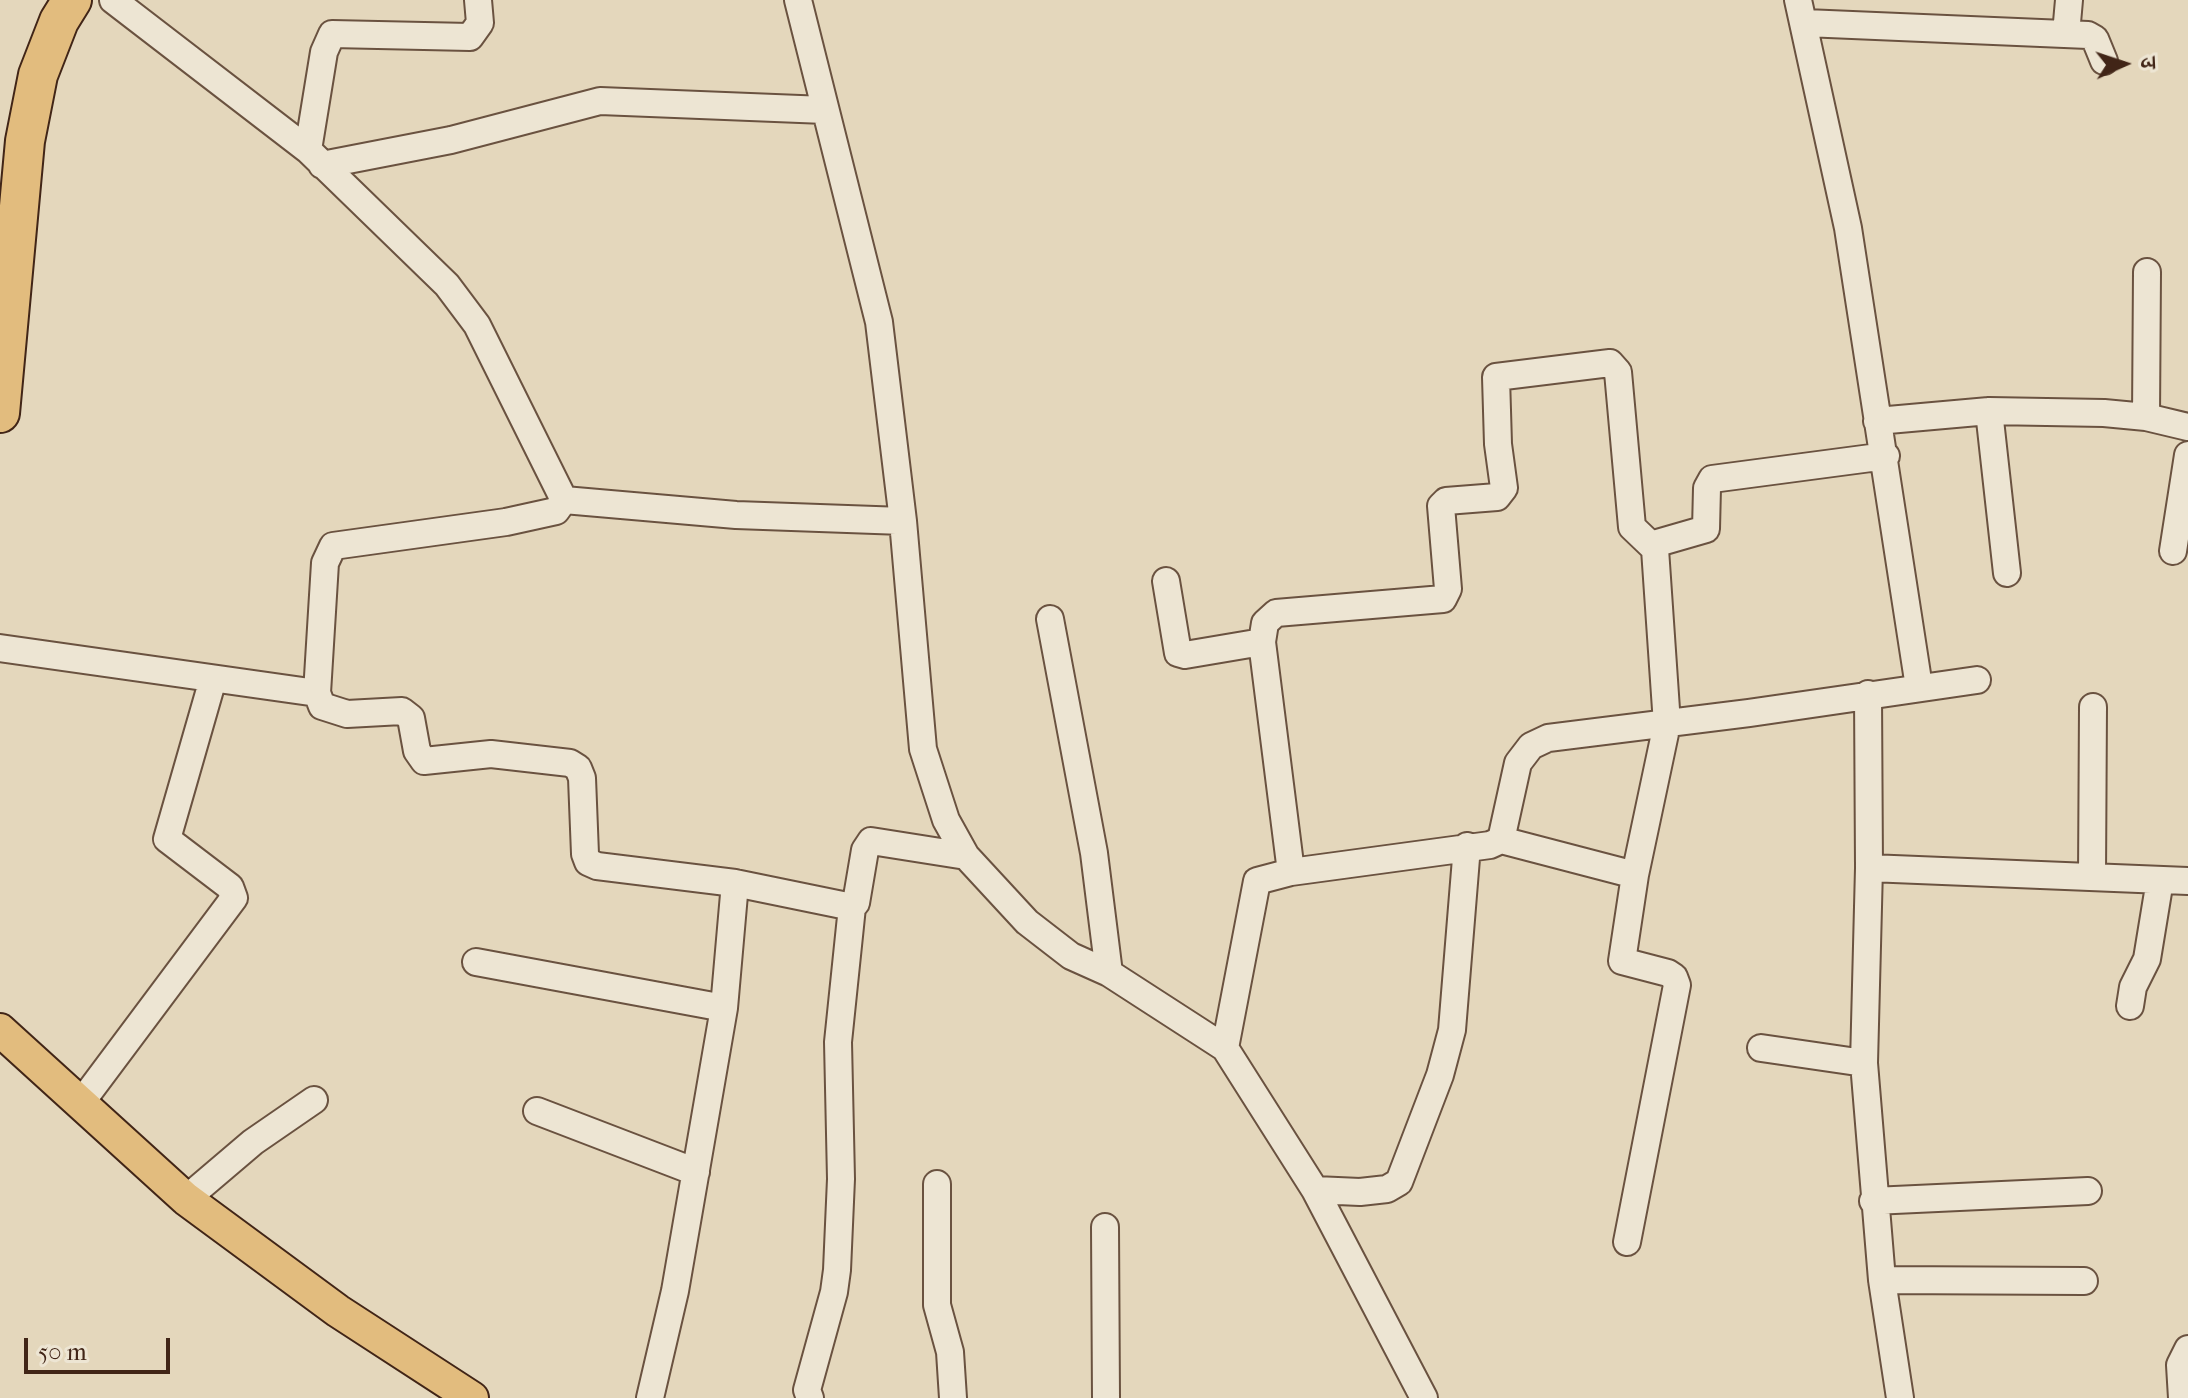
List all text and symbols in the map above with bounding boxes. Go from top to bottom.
north arrow [2084,24,2164,104]
text: उ [2135,56,2161,69]
scale bar [28,1322,174,1372]
text: 50 m [38,1338,87,1366]

